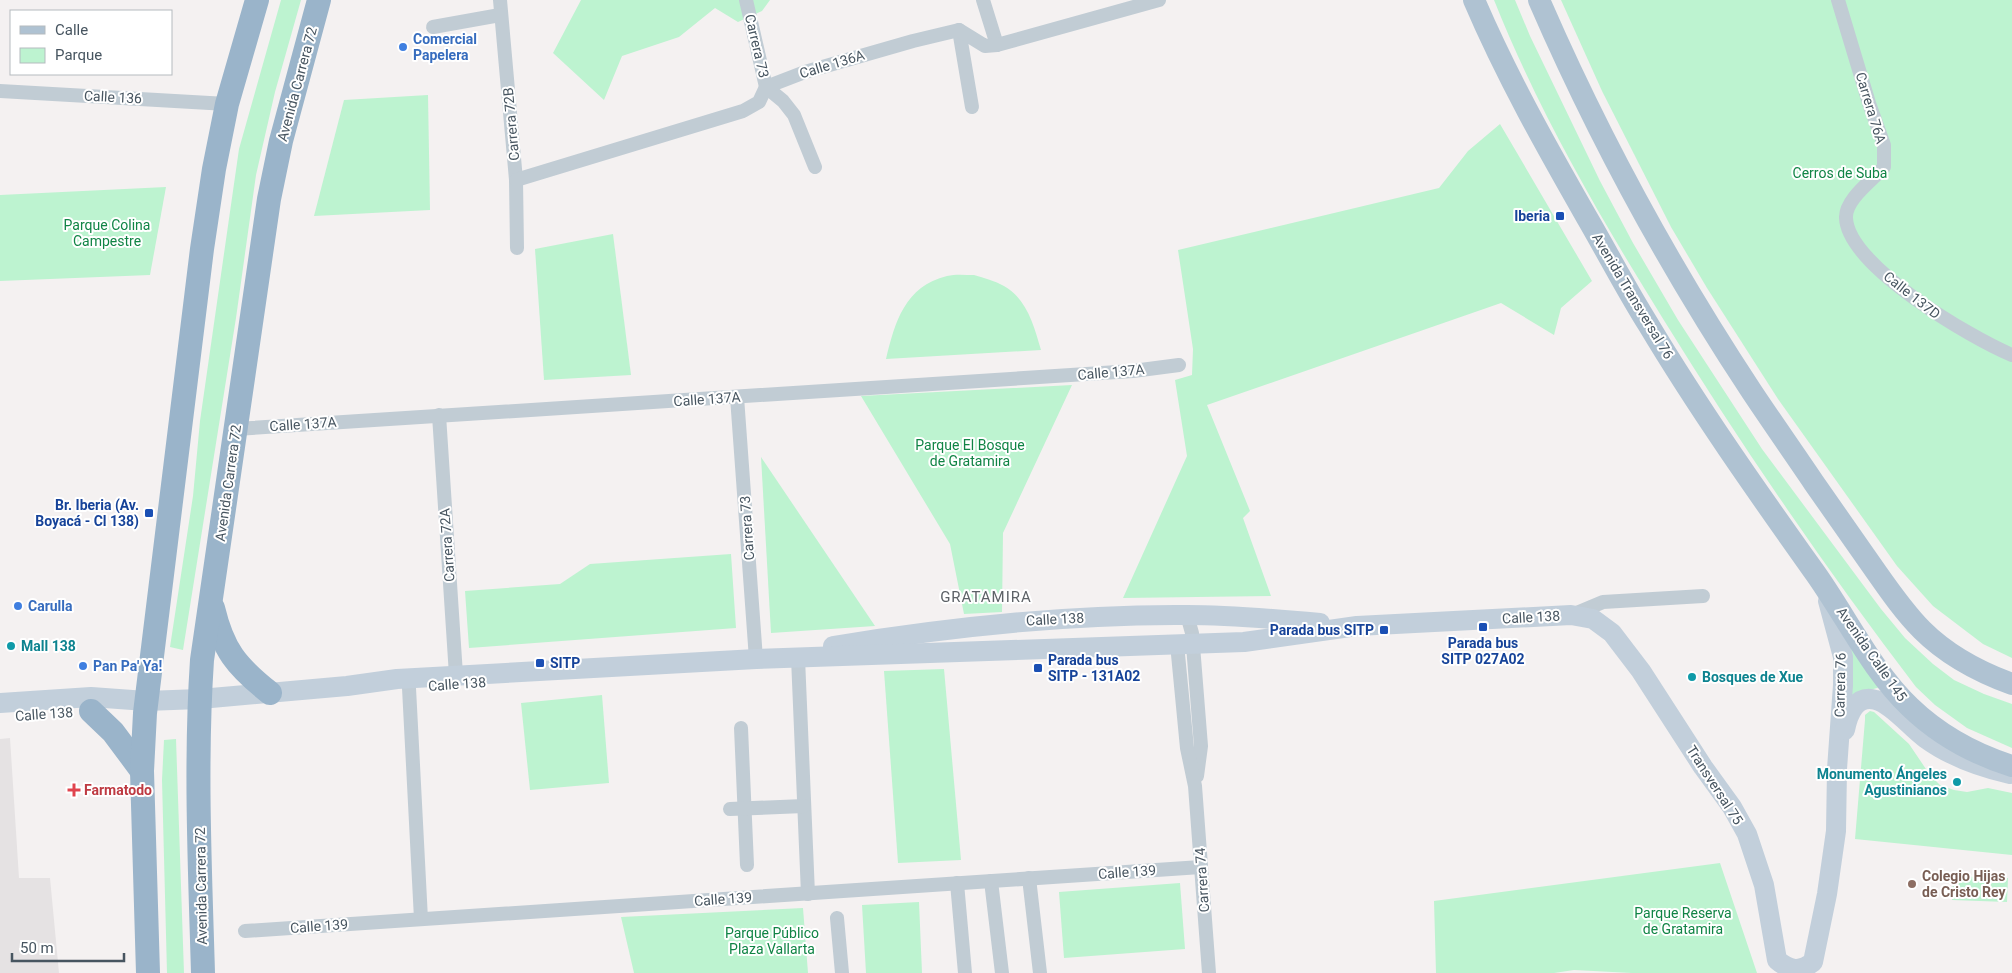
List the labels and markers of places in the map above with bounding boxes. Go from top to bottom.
place label: Comercial Papelera [413,31,477,63]
marker: Comercial Papelera [397,41,409,53]
place label: Iberia [1514,208,1551,224]
marker: Iberia [1554,210,1566,222]
place label: Br. Iberia (Av. Boyacá - Cl 138) [35,497,139,530]
marker: Br. Iberia (Av. Boyacá - Cl 138) [143,507,155,519]
place label: Carulla [28,598,73,614]
marker: Carulla [12,600,24,612]
marker: Parada bus SITP 027A02 [1477,621,1489,633]
place label: Parada bus SITP [1270,622,1374,638]
marker: Parada bus SITP [1378,624,1390,636]
place label: Parada bus SITP 027A02 [1441,635,1525,667]
place label: Mall 138 [21,638,76,654]
marker: Mall 138 [5,640,17,652]
place label: Parada bus SITP - 131A02 [1048,652,1140,684]
place label: SITP [550,655,580,671]
marker: SITP [534,657,546,669]
place label: Pan Pa' Ya! [93,658,162,674]
marker: Pan Pa' Ya! [77,660,89,672]
marker: Parada bus SITP - 131A02 [1032,662,1044,674]
place label: Bosques de Xue [1702,669,1804,685]
marker: Bosques de Xue [1686,671,1698,683]
place label: Monumento Ángeles Agustinianos [1817,765,1947,798]
marker: Monumento Ángeles Agustinianos [1951,776,1963,788]
place label: Farmatodo [84,782,152,798]
marker: Farmatodo [68,784,80,796]
place label: Colegio Hijas de Cristo Rey [1922,868,2006,900]
marker: Colegio Hijas de Cristo Rey [1906,878,1918,890]

